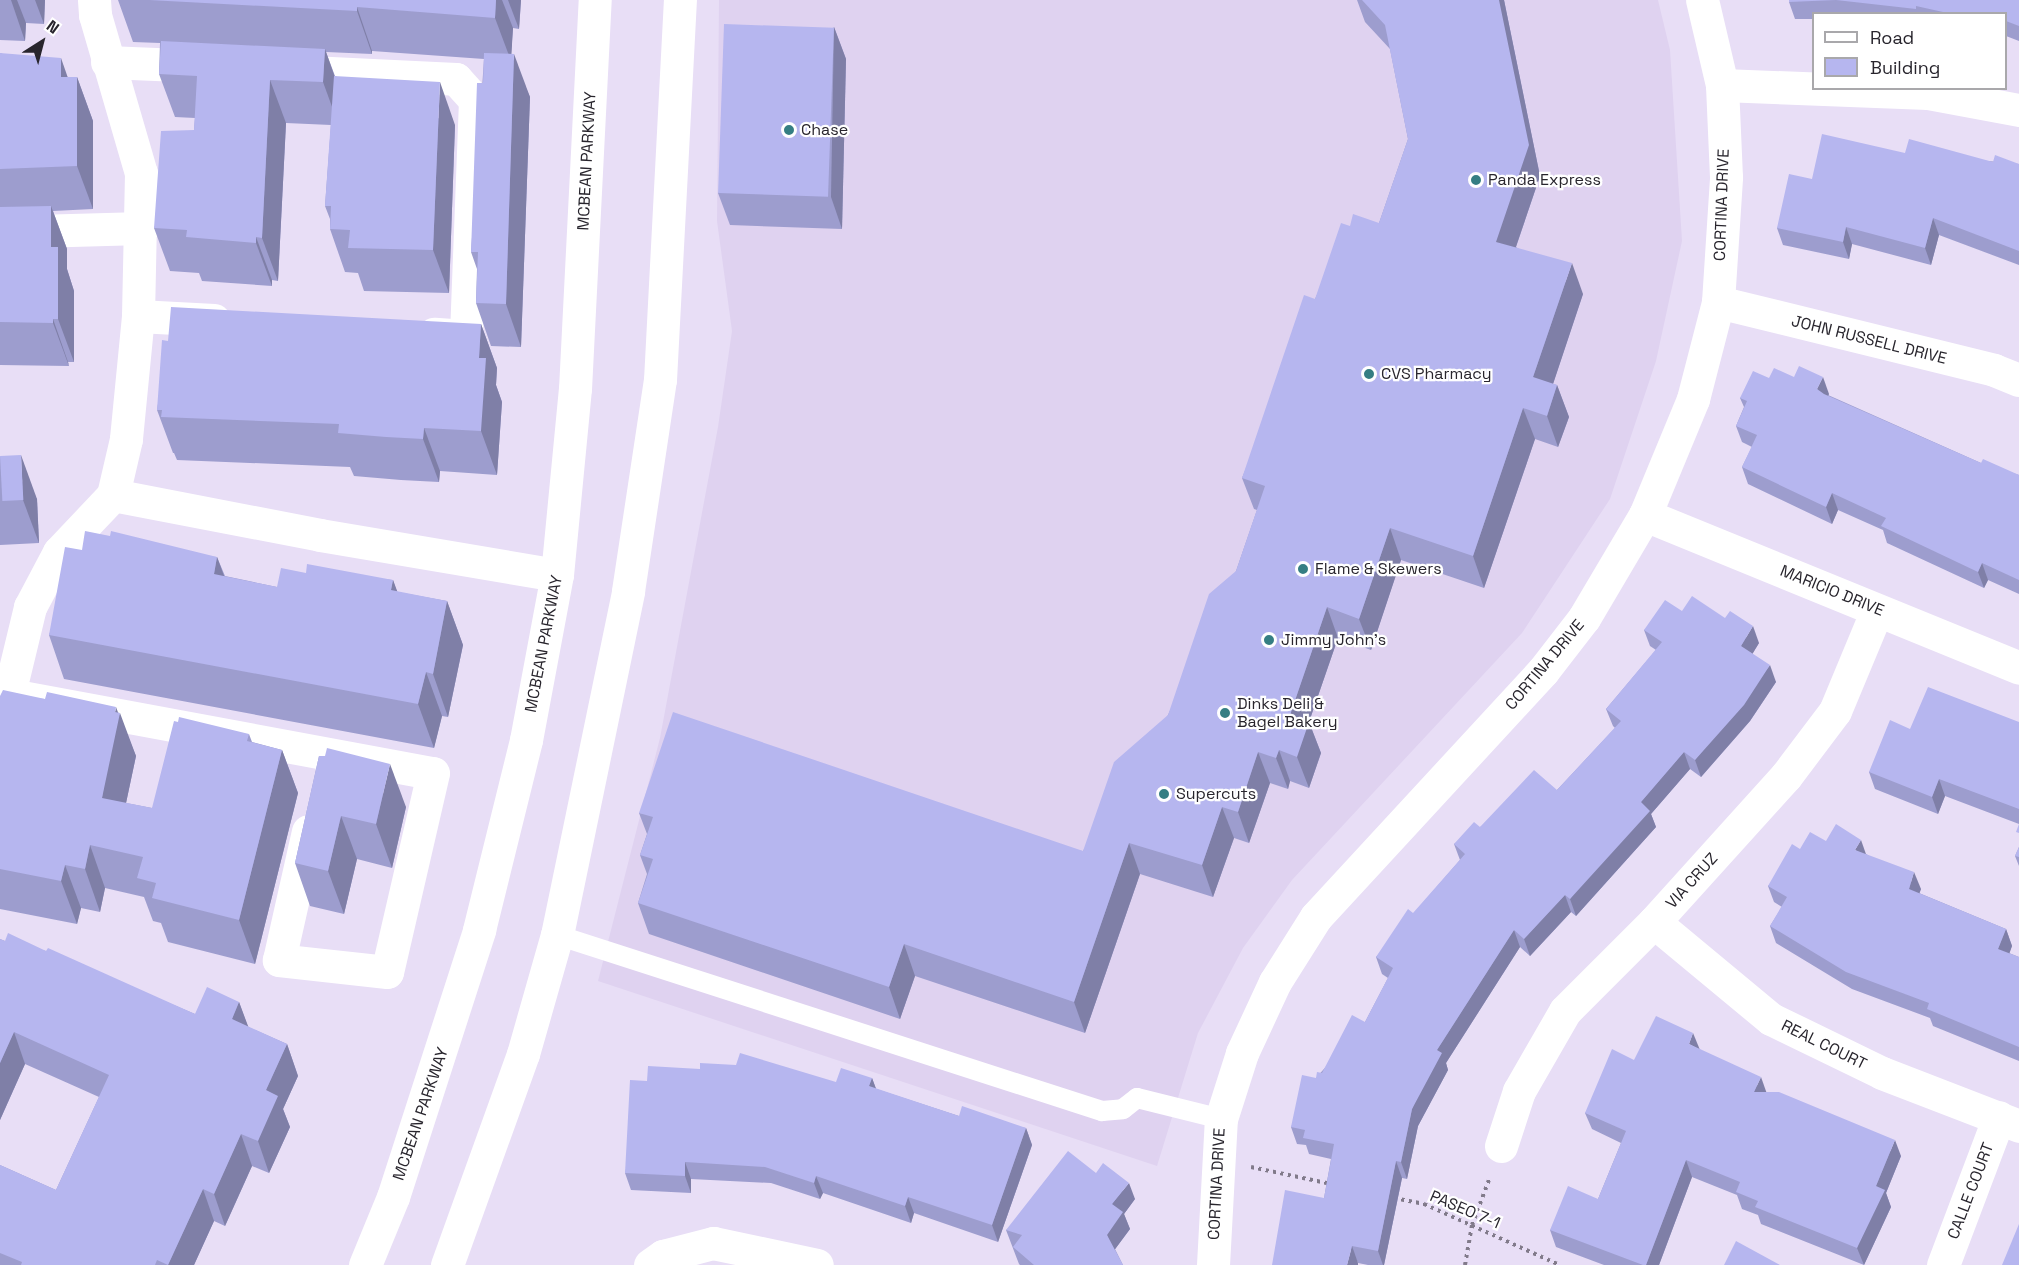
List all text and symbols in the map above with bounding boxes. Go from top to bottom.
north arrow [12,12,72,72]
legend [1812,12,2007,90]
text: N [42,15,63,39]
text: Road [1870,26,1914,49]
text: Building [1870,56,1940,79]
street label: MCBEAN PARKWAY [574,91,600,231]
place label: Chase [801,120,848,140]
marker: Chase [782,123,796,137]
street label: CORTINA DRIVE [1710,148,1734,262]
place label: Panda Express [1488,170,1601,190]
marker: Panda Express [1469,173,1483,187]
street label: JOHN RUSSELL DRIVE [1789,311,1949,369]
place label: CVS Pharmacy [1381,364,1492,384]
marker: CVS Pharmacy [1362,367,1376,381]
place label: Flame & Skewers [1315,559,1442,579]
street label: MARICIO DRIVE [1777,561,1887,621]
marker: Flame & Skewers [1296,562,1310,576]
street label: MCBEAN PARKWAY [521,574,567,714]
street label: CORTINA DRIVE [1501,616,1589,714]
place label: Jimmy John's [1281,630,1386,650]
marker: Jimmy John's [1262,633,1276,647]
place label: Dinks Deli & Bagel Bakery [1237,694,1338,732]
marker: Dinks Deli & Bagel Bakery [1218,706,1232,720]
place label: Supercuts [1176,784,1256,804]
marker: Supercuts [1157,787,1171,801]
street label: VIA CRUZ [1662,849,1722,913]
street label: REAL COURT [1778,1016,1870,1074]
street label: MCBEAN PARKWAY [389,1045,453,1183]
street label: CORTINA DRIVE [1204,1127,1230,1241]
street label: CALLE COURT [1944,1140,1998,1242]
street label: PASEO 7-1 [1427,1187,1503,1233]

